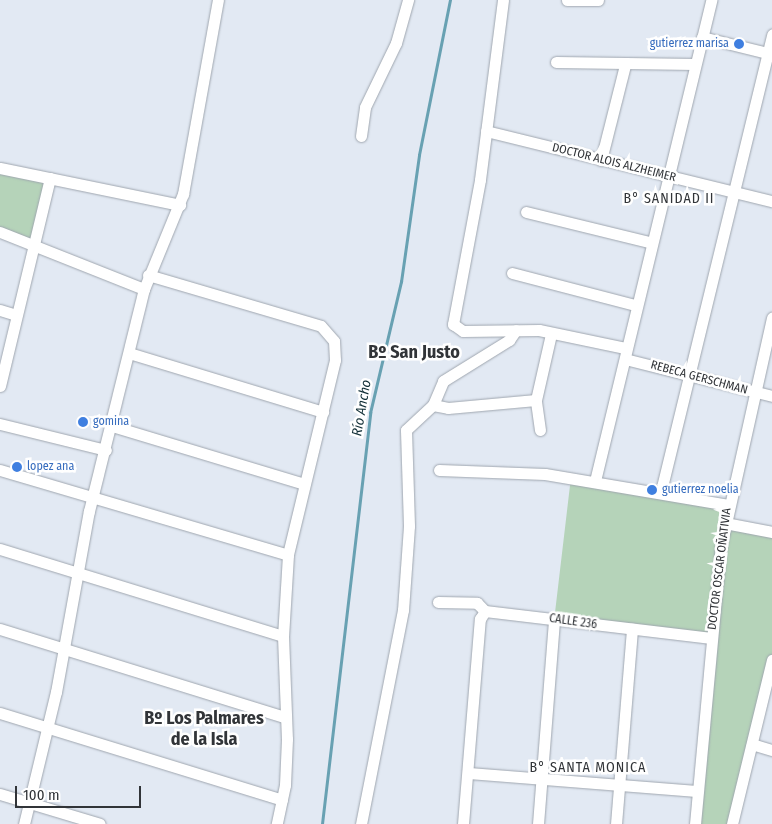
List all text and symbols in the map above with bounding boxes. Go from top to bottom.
place label: gutierrez marisa [650,37,729,51]
marker: gutierrez marisa [733,38,745,50]
street label: DOCTOR ALOIS ALZHEIMER [551,141,677,185]
district label: B° SANIDAD II [622,191,716,207]
district label: Bº San Justo [368,341,460,363]
street label: REBECA GERSCHMAN [649,358,749,398]
water label: Río Ancho [349,379,375,437]
place label: gomina [93,415,129,429]
marker: gomina [77,416,89,428]
place label: lopez ana [27,460,74,474]
marker: lopez ana [11,461,23,473]
place label: gutierrez noelia [662,483,739,497]
marker: gutierrez noelia [646,484,658,496]
street label: DOCTOR OSCAR OÑATIVIA [705,507,735,631]
street label: CALLE 236 [548,612,598,632]
district label: Bº Los Palmares de la Isla [144,708,264,751]
district label: B° SANTA MONICA [528,760,648,776]
scale bar [18,776,144,808]
text: 100 m [23,786,60,804]

